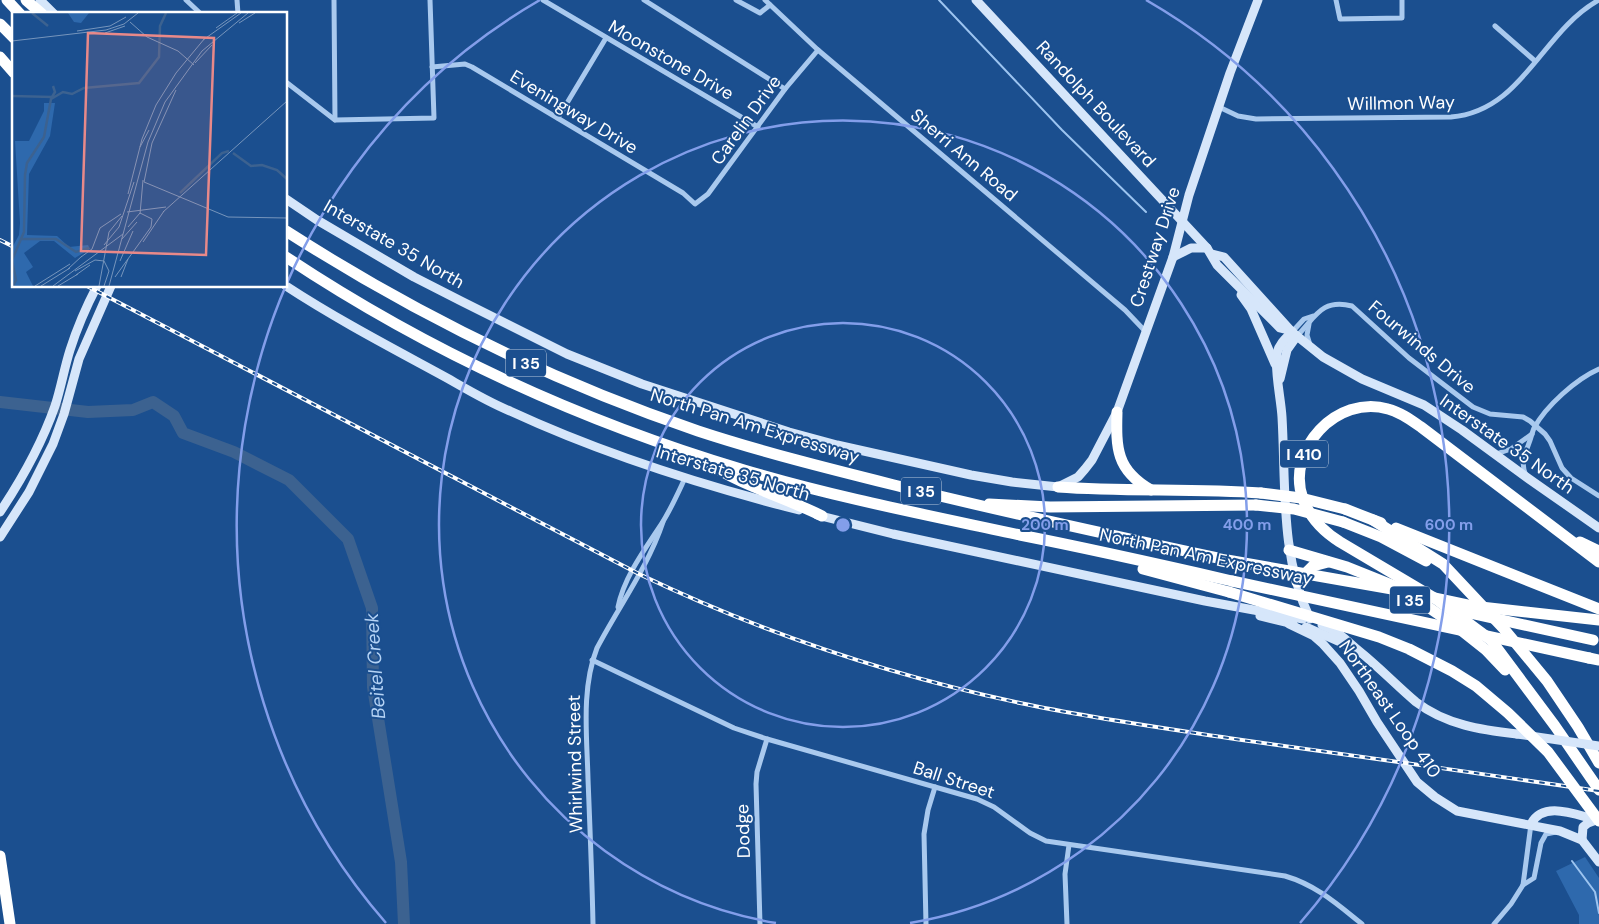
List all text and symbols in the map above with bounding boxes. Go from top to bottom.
inset map [12,12,288,288]
street label: Moonstone Drive [604,14,738,106]
street label: Randolph Boulevard [1031,35,1161,173]
street label: Eveningway Drive [506,64,642,160]
street label: Carelin Drive [705,70,787,170]
street label: Willmon Way [1347,90,1455,116]
street label: Sherri Ann Road [905,103,1023,207]
street label: Crestway Drive [1124,184,1186,310]
street label: Interstate 35 North [319,194,469,294]
street label: Fourwinds Drive [1363,295,1481,399]
road number: I 35 [506,349,546,376]
street label: North Pan Am Expressway [648,383,862,469]
street label: Interstate 35 North [1435,389,1579,499]
street label: Interstate 35 North [653,440,813,506]
road number: I 410 [1280,440,1328,468]
road number: I 35 [901,478,941,504]
text: 200 m [1021,515,1069,535]
text: 400 m [1223,515,1271,535]
text: 600 m [1425,515,1473,535]
centre of rings [834,516,852,534]
street label: North Pan Am Expressway [1097,523,1315,591]
road number: I 35 [1390,586,1430,614]
water label: Beitel Creek [359,612,391,720]
street label: Northeast Loop 410 [1333,635,1447,783]
street label: Whirlwind Street [562,695,588,833]
street label: Ball Street [910,756,998,804]
street label: Dodge [730,803,756,859]

